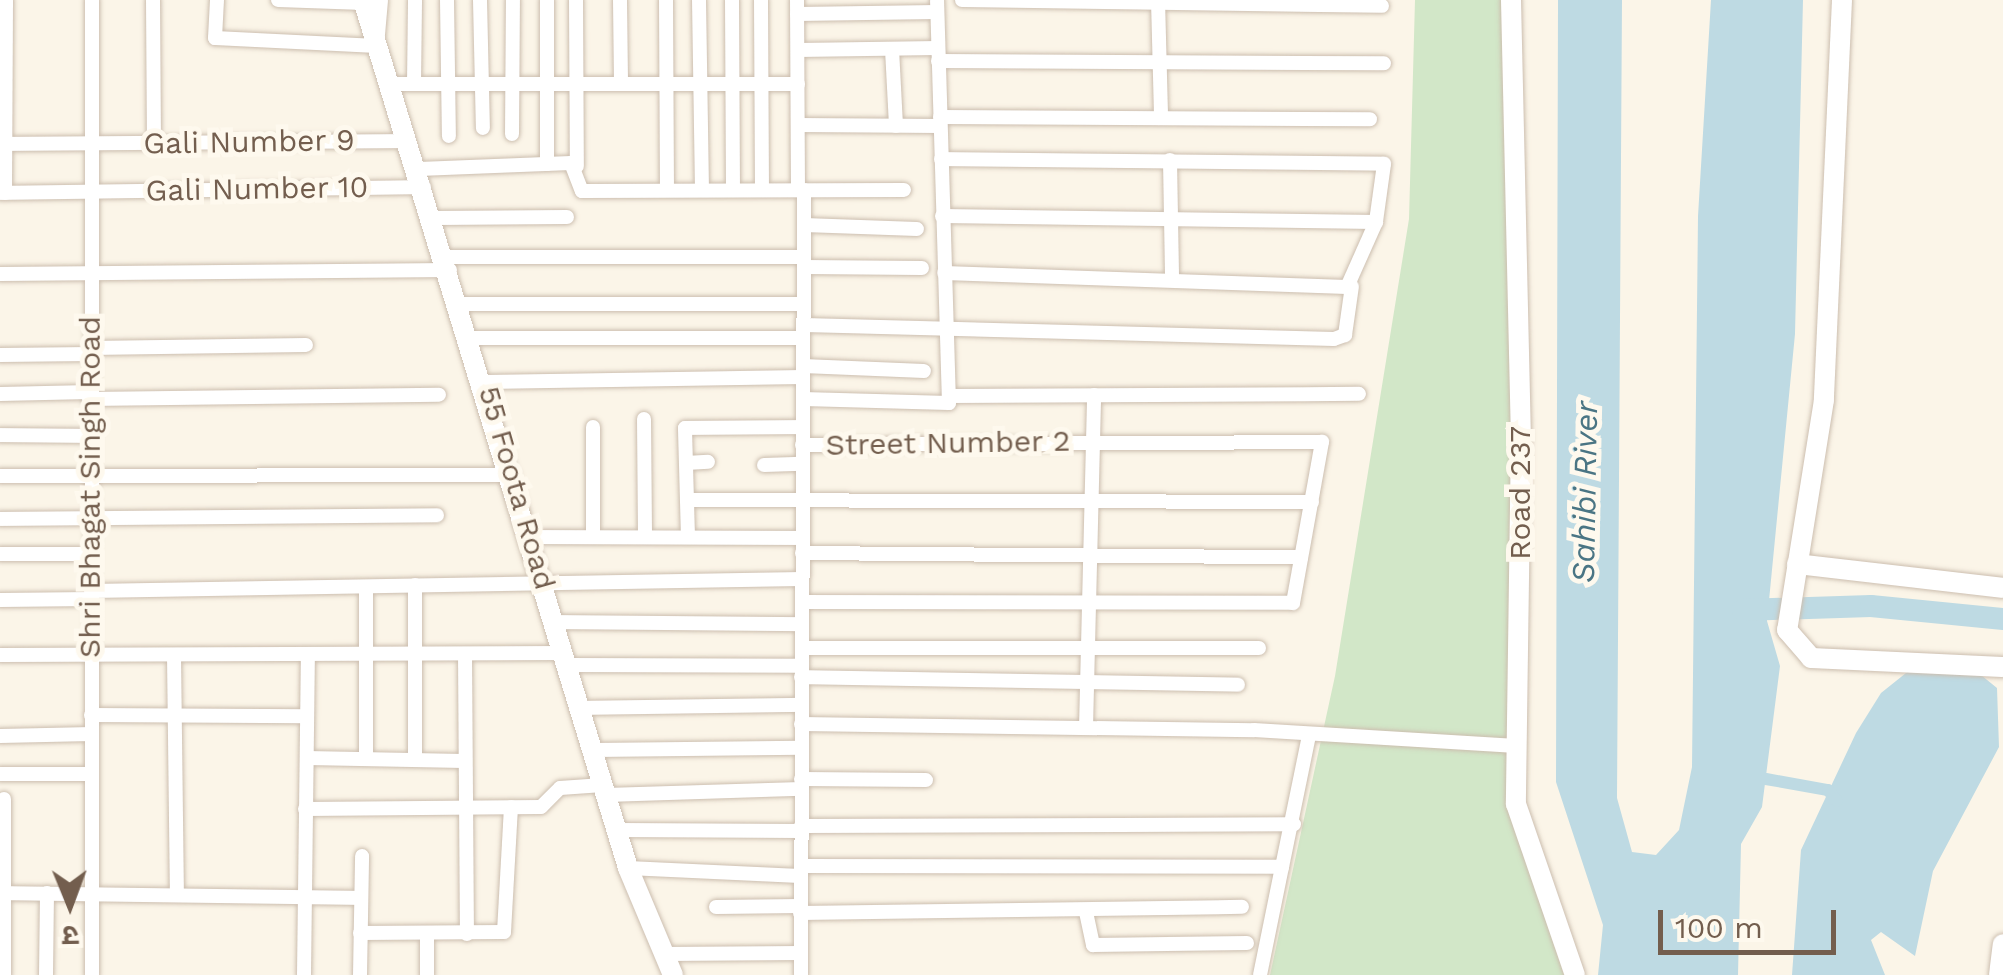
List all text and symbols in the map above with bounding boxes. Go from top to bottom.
street label: Gali Number 9 [143,122,355,162]
street label: Gali Number 10 [145,169,369,209]
street label: Shri Bhagat Singh Road [72,316,108,658]
street label: 55 Foota Road [471,382,563,594]
water label: Sahibi River [1564,401,1606,583]
street label: Street Number 2 [825,423,1071,463]
street label: Road 237 [1502,426,1538,560]
north arrow [20,855,120,955]
scale bar [1663,890,1840,952]
text: 100 m [1675,910,1763,945]
text: उ [62,919,79,952]

